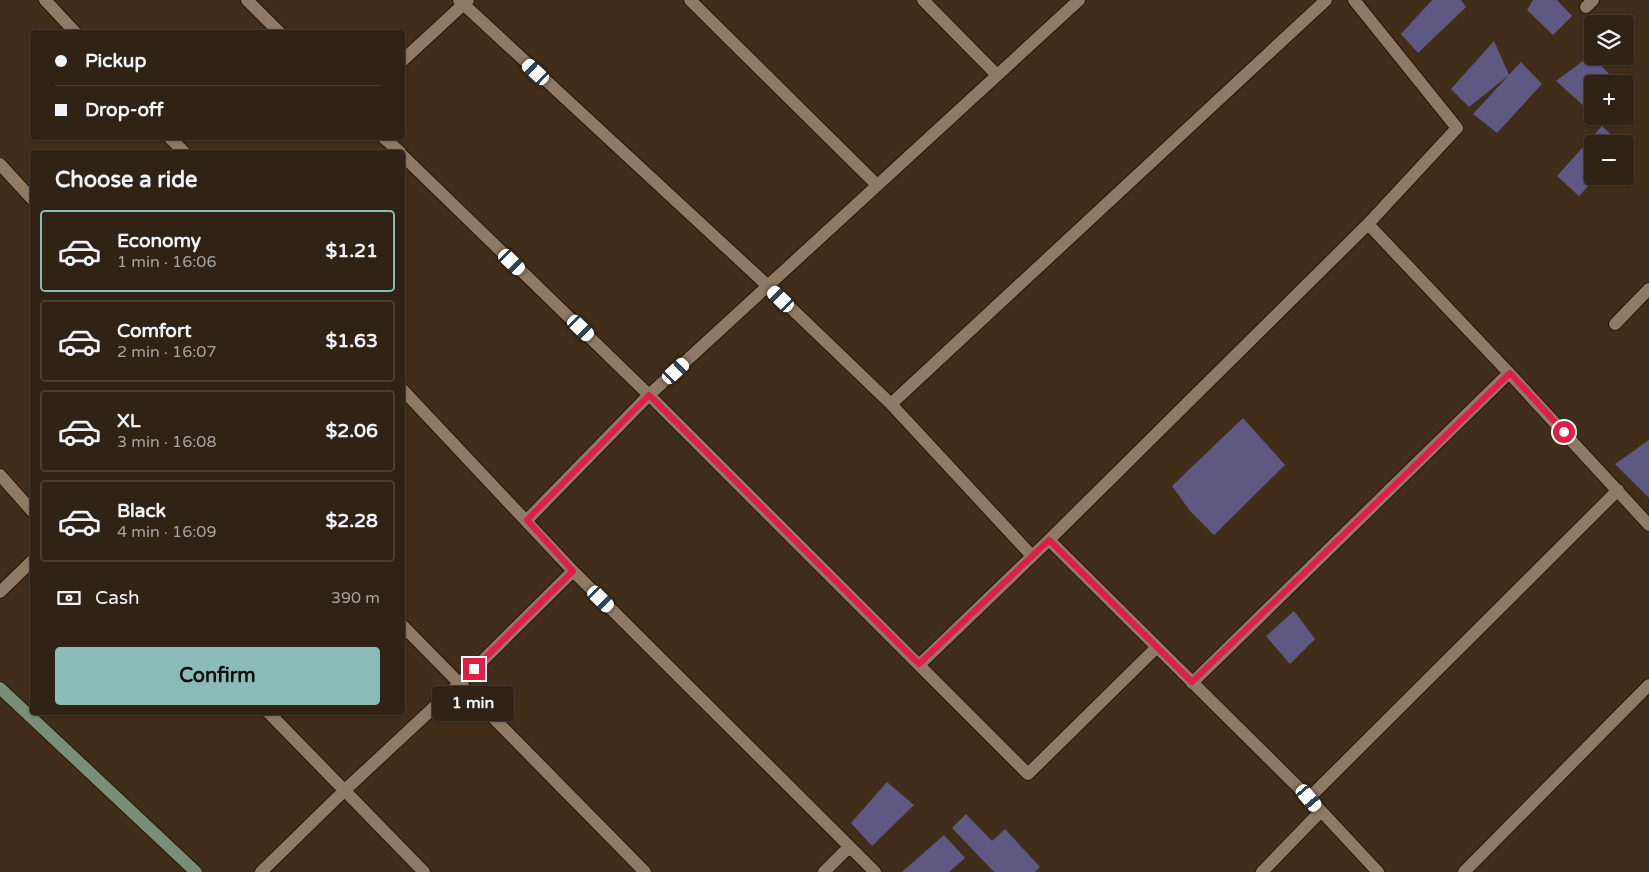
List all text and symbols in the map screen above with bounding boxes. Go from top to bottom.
map controls [1584,15,1634,185]
button: layers [1584,15,1634,65]
text: Pickup [85,50,146,72]
car [519,56,552,88]
button: + [1584,75,1634,125]
text: Drop-off [85,99,164,121]
button: − [1584,135,1634,185]
text: Choose a ride [55,167,198,193]
icon: car [57,229,102,274]
text: Economy [117,230,201,252]
text: $1.21 [326,240,378,262]
car [495,246,528,278]
text: 1 min · 16:06 [117,252,216,272]
car [764,283,797,315]
car [564,312,597,344]
icon: car [57,319,102,364]
text: Comfort [117,320,191,342]
text: $1.63 [326,330,378,352]
text: 2 min · 16:07 [117,342,216,362]
car [659,355,692,387]
icon: car [57,409,102,454]
text: XL [117,410,141,432]
text: $2.06 [326,420,378,442]
route start [1553,421,1575,443]
text: 3 min · 16:08 [117,432,216,452]
icon: car [57,499,102,544]
text: Black [117,500,166,522]
text: $2.28 [326,510,378,532]
text: 4 min · 16:09 [117,522,216,542]
car [585,583,616,615]
icon: cash [55,584,83,612]
text: Cash [95,587,140,609]
text: 390 m [331,588,380,608]
button: Confirm [55,647,380,705]
route end [463,658,485,680]
callout: 1 min [433,686,515,722]
text: 1 min [452,693,494,713]
car [1293,782,1324,814]

